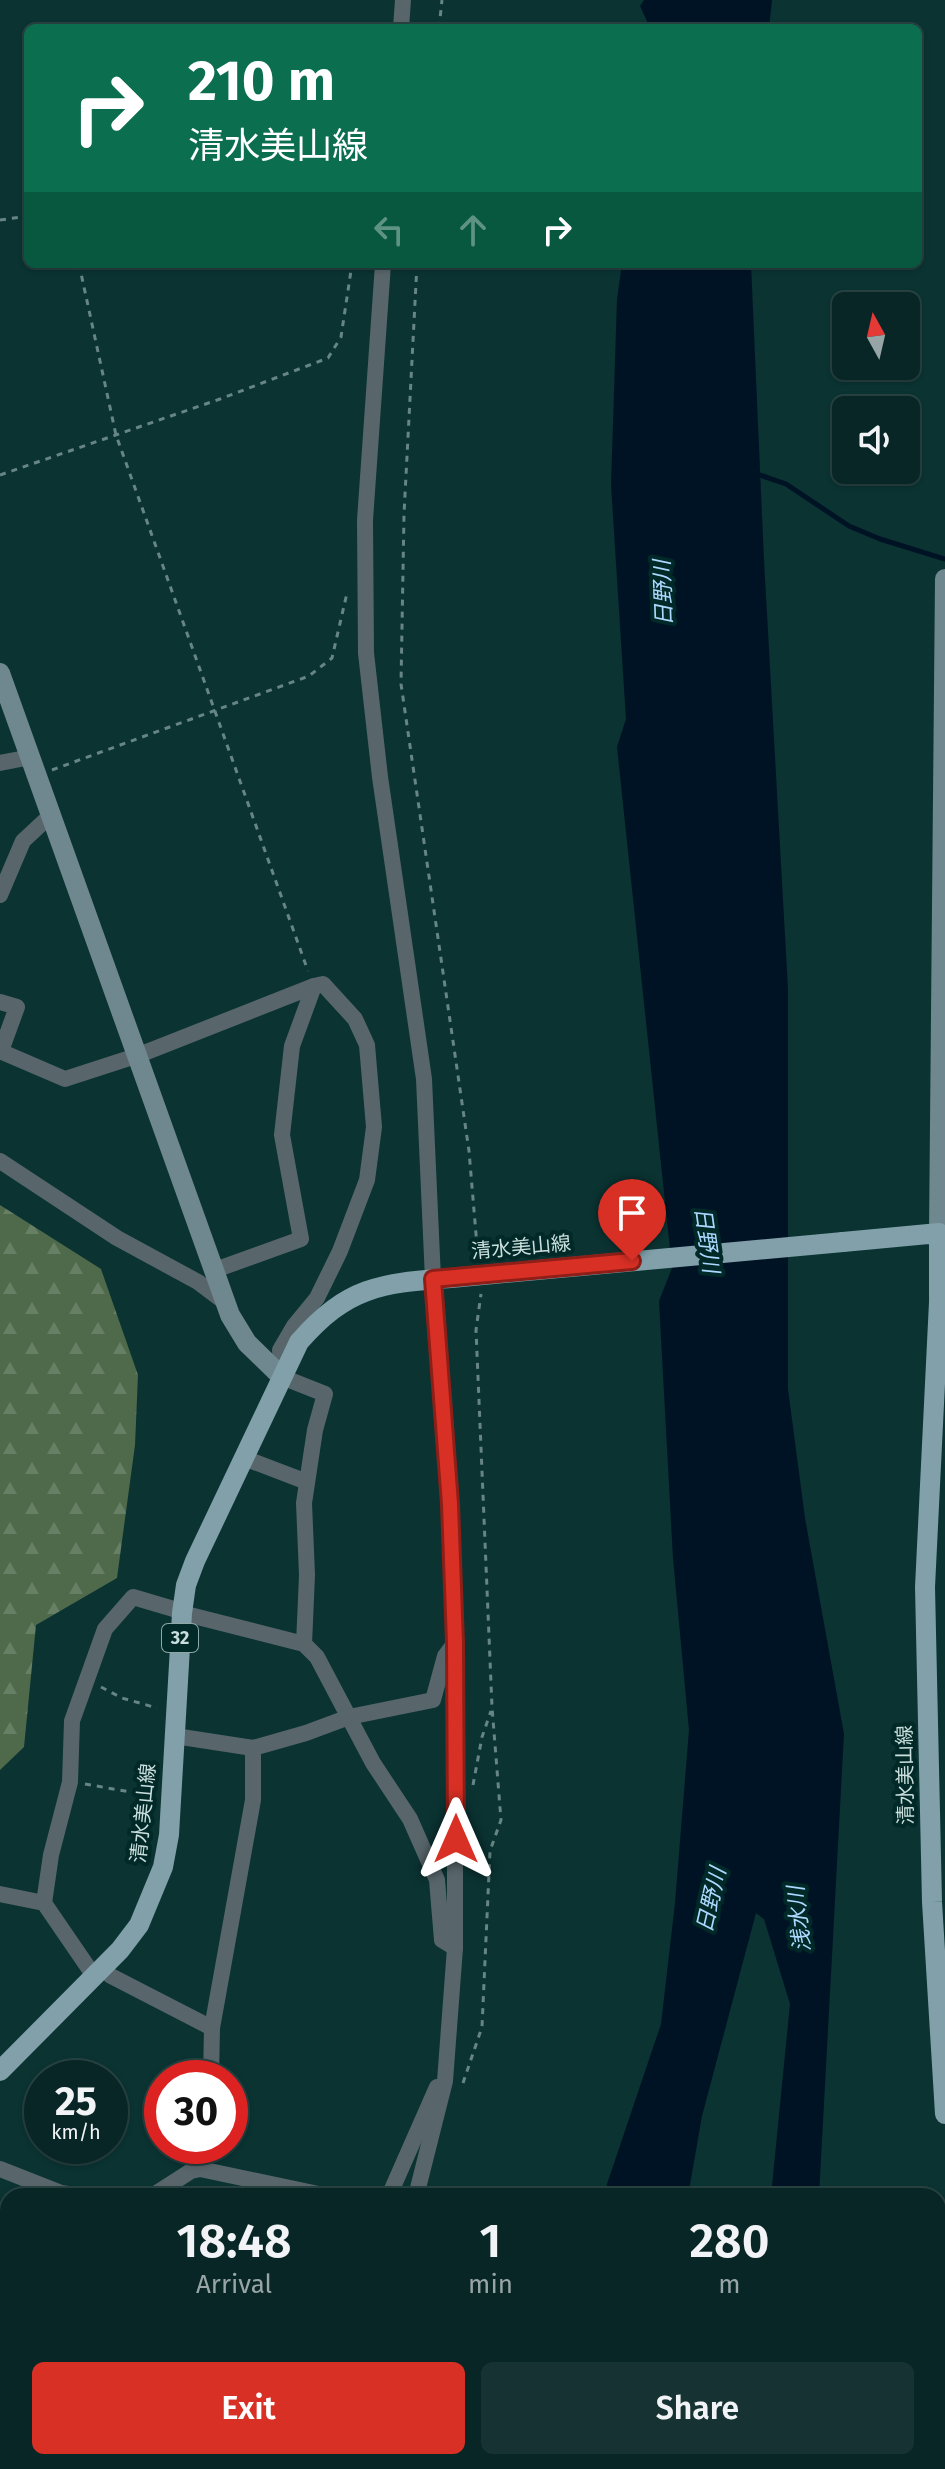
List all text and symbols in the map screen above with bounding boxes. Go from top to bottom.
text: 210 m [188,48,335,115]
icon: right [56,56,160,160]
text: 清水美山線 [188,124,368,168]
icon: left [367,208,411,252]
icon: ahead [451,208,495,252]
icon: right [535,208,579,252]
north arrow [832,292,920,380]
map controls [832,292,920,484]
button: sound [832,396,920,484]
water label: 日野川 [648,558,678,626]
pin [598,1179,666,1261]
icon: arrive [610,1191,654,1235]
water label: 日野川 [689,1205,725,1277]
street label: 清水美山線 [470,1231,572,1263]
road number: 32 [162,1624,198,1652]
street label: 清水美山線 [892,1725,918,1825]
street label: 清水美山線 [126,1762,160,1864]
position arrow [414,1797,498,1881]
water label: 日野川 [690,1863,732,1935]
water label: 浅水川 [782,1883,816,1953]
speed limit sign: 30 [144,2060,248,2164]
text: 25 [55,2078,97,2126]
text: km/h [51,2120,101,2144]
text: 18:48 [177,2212,292,2270]
text: 1 [480,2212,501,2270]
text: 280 [690,2212,769,2270]
text: Arrival [196,2269,272,2300]
text: min [468,2269,513,2300]
text: m [718,2269,741,2300]
button: Exit [32,2362,465,2454]
button: Share [481,2362,914,2454]

